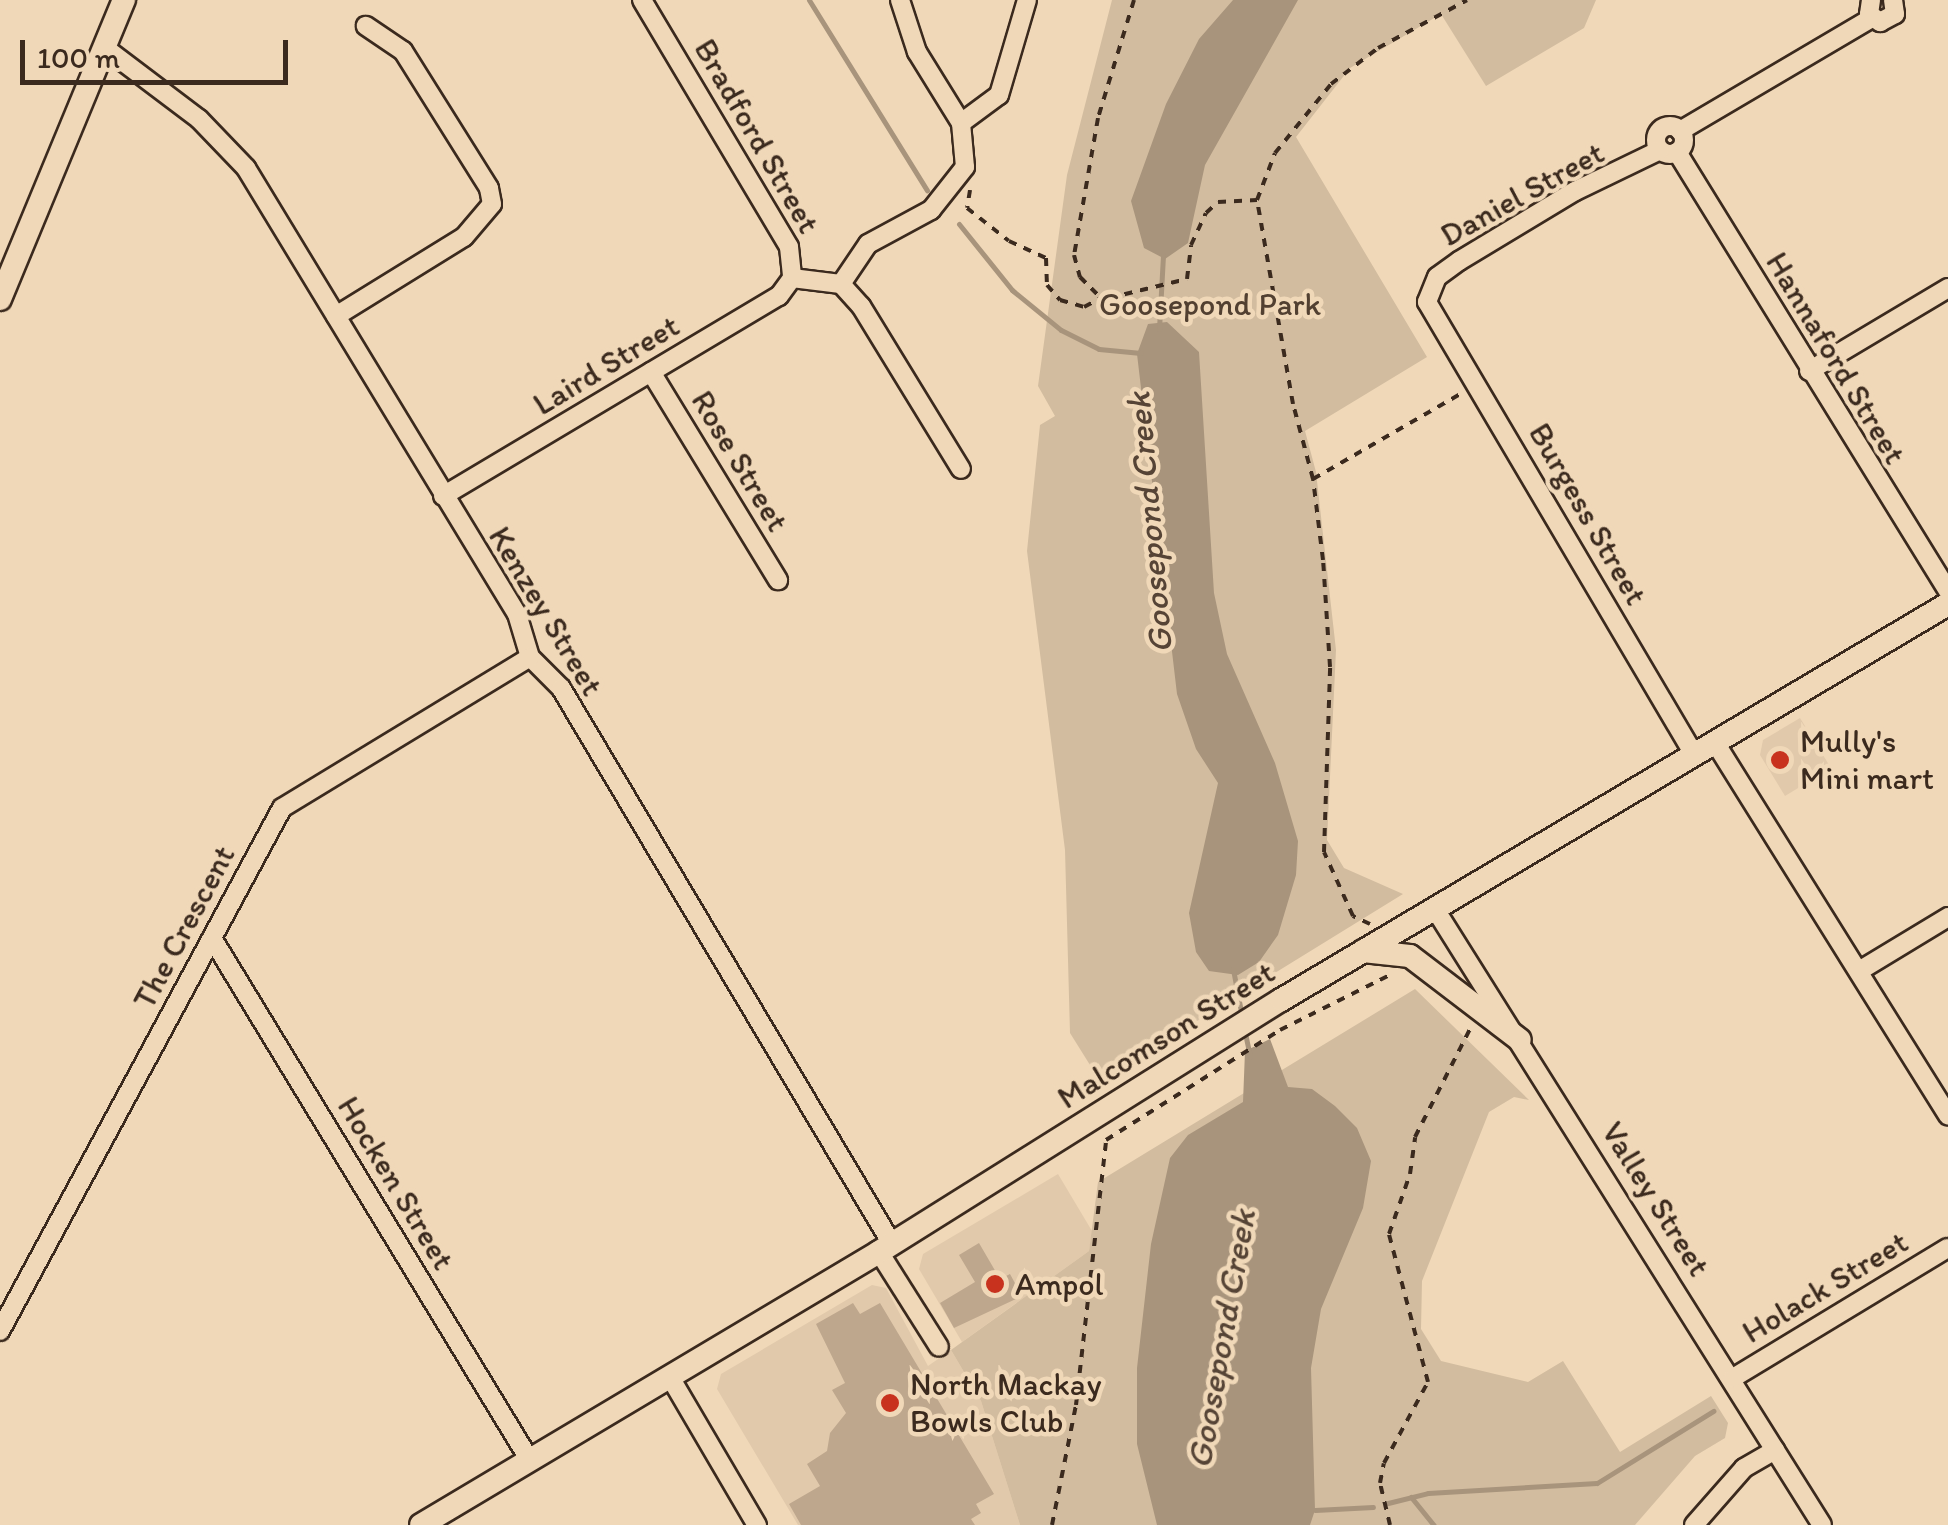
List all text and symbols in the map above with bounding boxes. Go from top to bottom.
scale bar [25,20,292,82]
street label: Bradford Street [686,32,828,240]
text: 100 m [37,39,120,76]
street label: Daniel Street [1434,133,1610,255]
street label: Hannaford Street [1758,245,1914,471]
park label: Goosepond Park [1099,285,1321,323]
street label: Laird Street [526,307,686,423]
street label: Rose Street [683,384,797,538]
water label: Goosepond Creek [1117,391,1181,655]
street label: Burgess Street [1521,417,1655,611]
street label: Kenzey Street [481,520,611,702]
place label: Mully's Mini mart [1800,723,1934,798]
marker: Mully's Mini mart [1769,749,1791,771]
street label: The Crescent [125,838,243,1016]
street label: Malcomson Street [1051,953,1281,1117]
street label: Hocken Street [329,1090,463,1276]
street label: Valley Street [1594,1115,1718,1283]
water label: Goosepond Creek [1178,1206,1264,1472]
street label: Holack Street [1735,1223,1915,1351]
place label: Ampol [1015,1265,1104,1303]
marker: Ampol [984,1273,1006,1295]
place label: North Mackay Bowls Club [910,1366,1101,1441]
marker: North Mackay Bowls Club [879,1392,901,1414]

